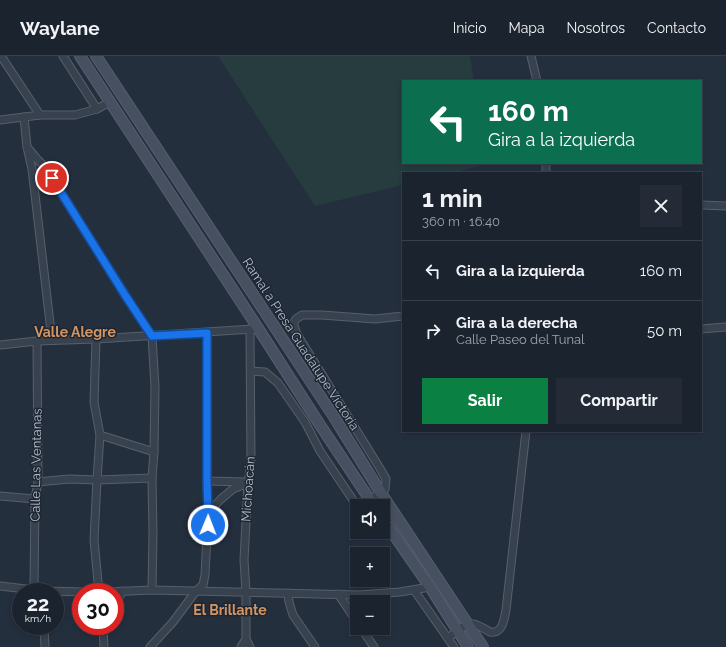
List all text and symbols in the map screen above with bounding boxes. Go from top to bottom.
text: Waylane [20,17,100,39]
text: Inicio [453,20,486,36]
text: Mapa [508,20,545,36]
text: Nosotros [567,20,625,36]
text: Contacto [647,20,706,36]
text: 160 m [488,95,569,128]
icon: left [422,96,474,148]
text: Gira a la izquierda [488,129,635,150]
pin [35,161,69,195]
icon: arrive [41,167,63,189]
text: 1 min [422,184,483,213]
button: close [640,185,682,227]
text: 360 m · 16:40 [422,214,500,229]
street label: Ramal a Presa Guadalupe Victoria [240,255,362,433]
icon: left [422,260,444,282]
text: Gira a la izquierda [456,262,585,280]
text: 160 m [640,262,682,280]
text: Gira a la derecha [456,314,577,332]
icon: right [422,320,444,342]
text: 50 m [647,322,682,340]
district label: Valle Alegre [34,324,116,340]
text: Calle Paseo del Tunal [456,332,585,347]
button: Salir [422,378,548,424]
button: Compartir [556,378,682,424]
street label: Calle Las Ventanas [28,408,44,522]
street label: Michoacán [238,456,258,522]
map controls [350,499,390,635]
button: sound [350,499,390,539]
position arrow [187,504,229,546]
button: + [350,547,390,587]
speed limit sign: 30 [72,583,124,635]
text: 22 [27,592,49,616]
button: − [350,595,390,635]
district label: El Brillante [193,602,267,618]
text: km/h [25,613,51,624]

